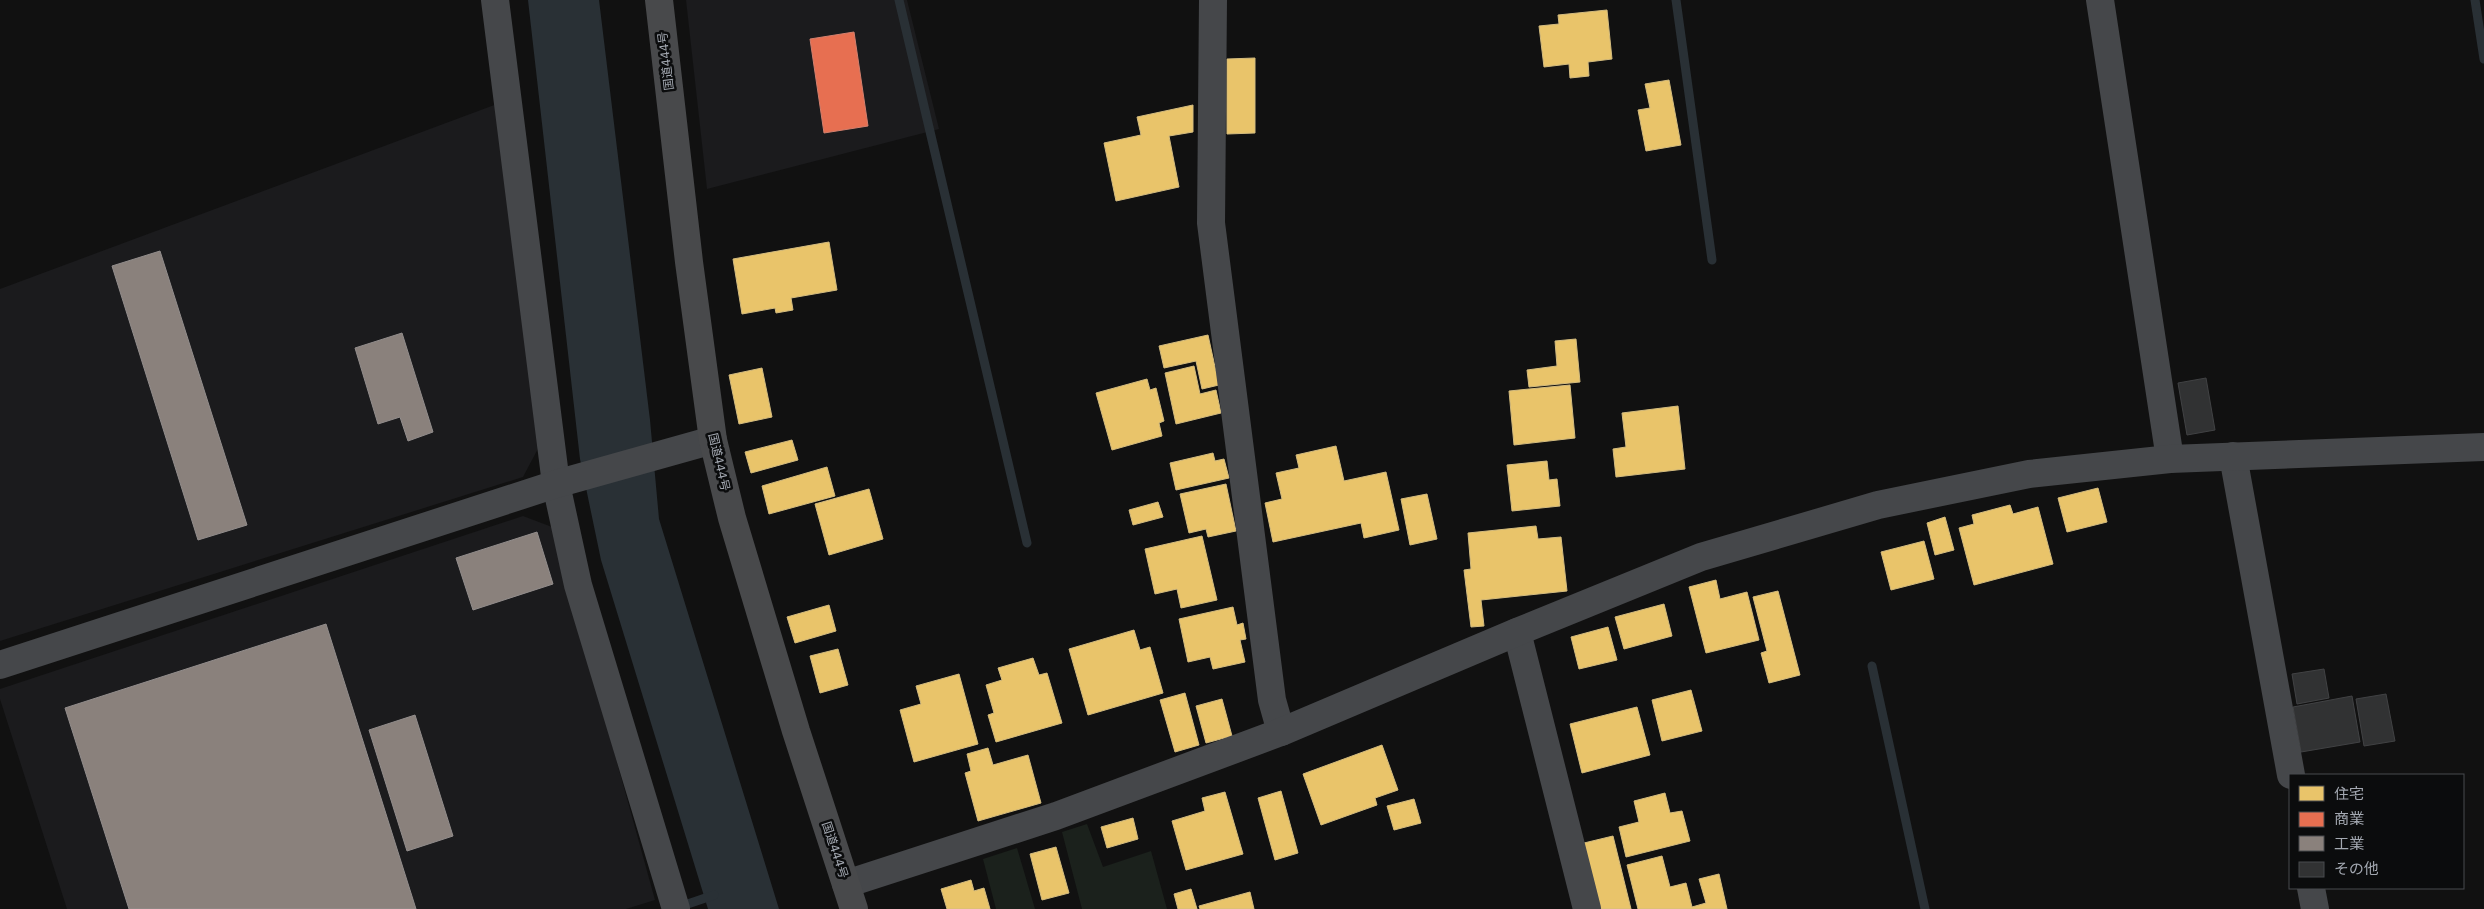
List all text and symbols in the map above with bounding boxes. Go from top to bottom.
street label: 国道444号 [655,31,677,91]
street label: 国道444号 [706,432,732,492]
legend [2289,774,2464,889]
text: 住宅 [2334,785,2364,803]
text: 商業 [2334,810,2364,828]
street label: 国道444号 [819,820,851,880]
text: 工業 [2334,835,2364,853]
text: その他 [2334,860,2379,878]

